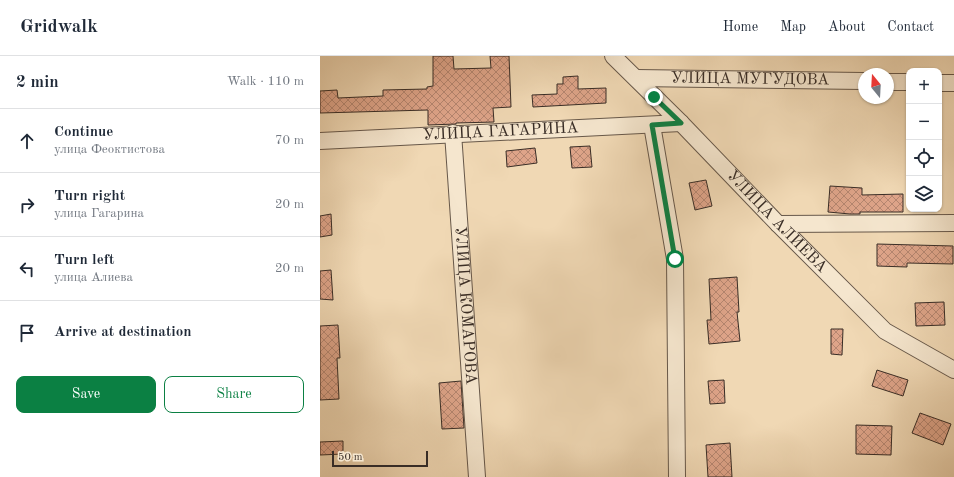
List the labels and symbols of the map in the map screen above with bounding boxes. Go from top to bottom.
north arrow [858,68,894,104]
street label: УЛИЦА МУГУДОВА [671,70,829,89]
route end [645,88,663,106]
street label: УЛИЦА ГАГАРИНА [423,120,579,144]
street label: УЛИЦА АЛИЕВА [724,168,830,276]
street label: УЛИЦА КОМАРОВА [452,226,479,385]
route start [666,250,684,268]
scale bar [332,449,428,468]

